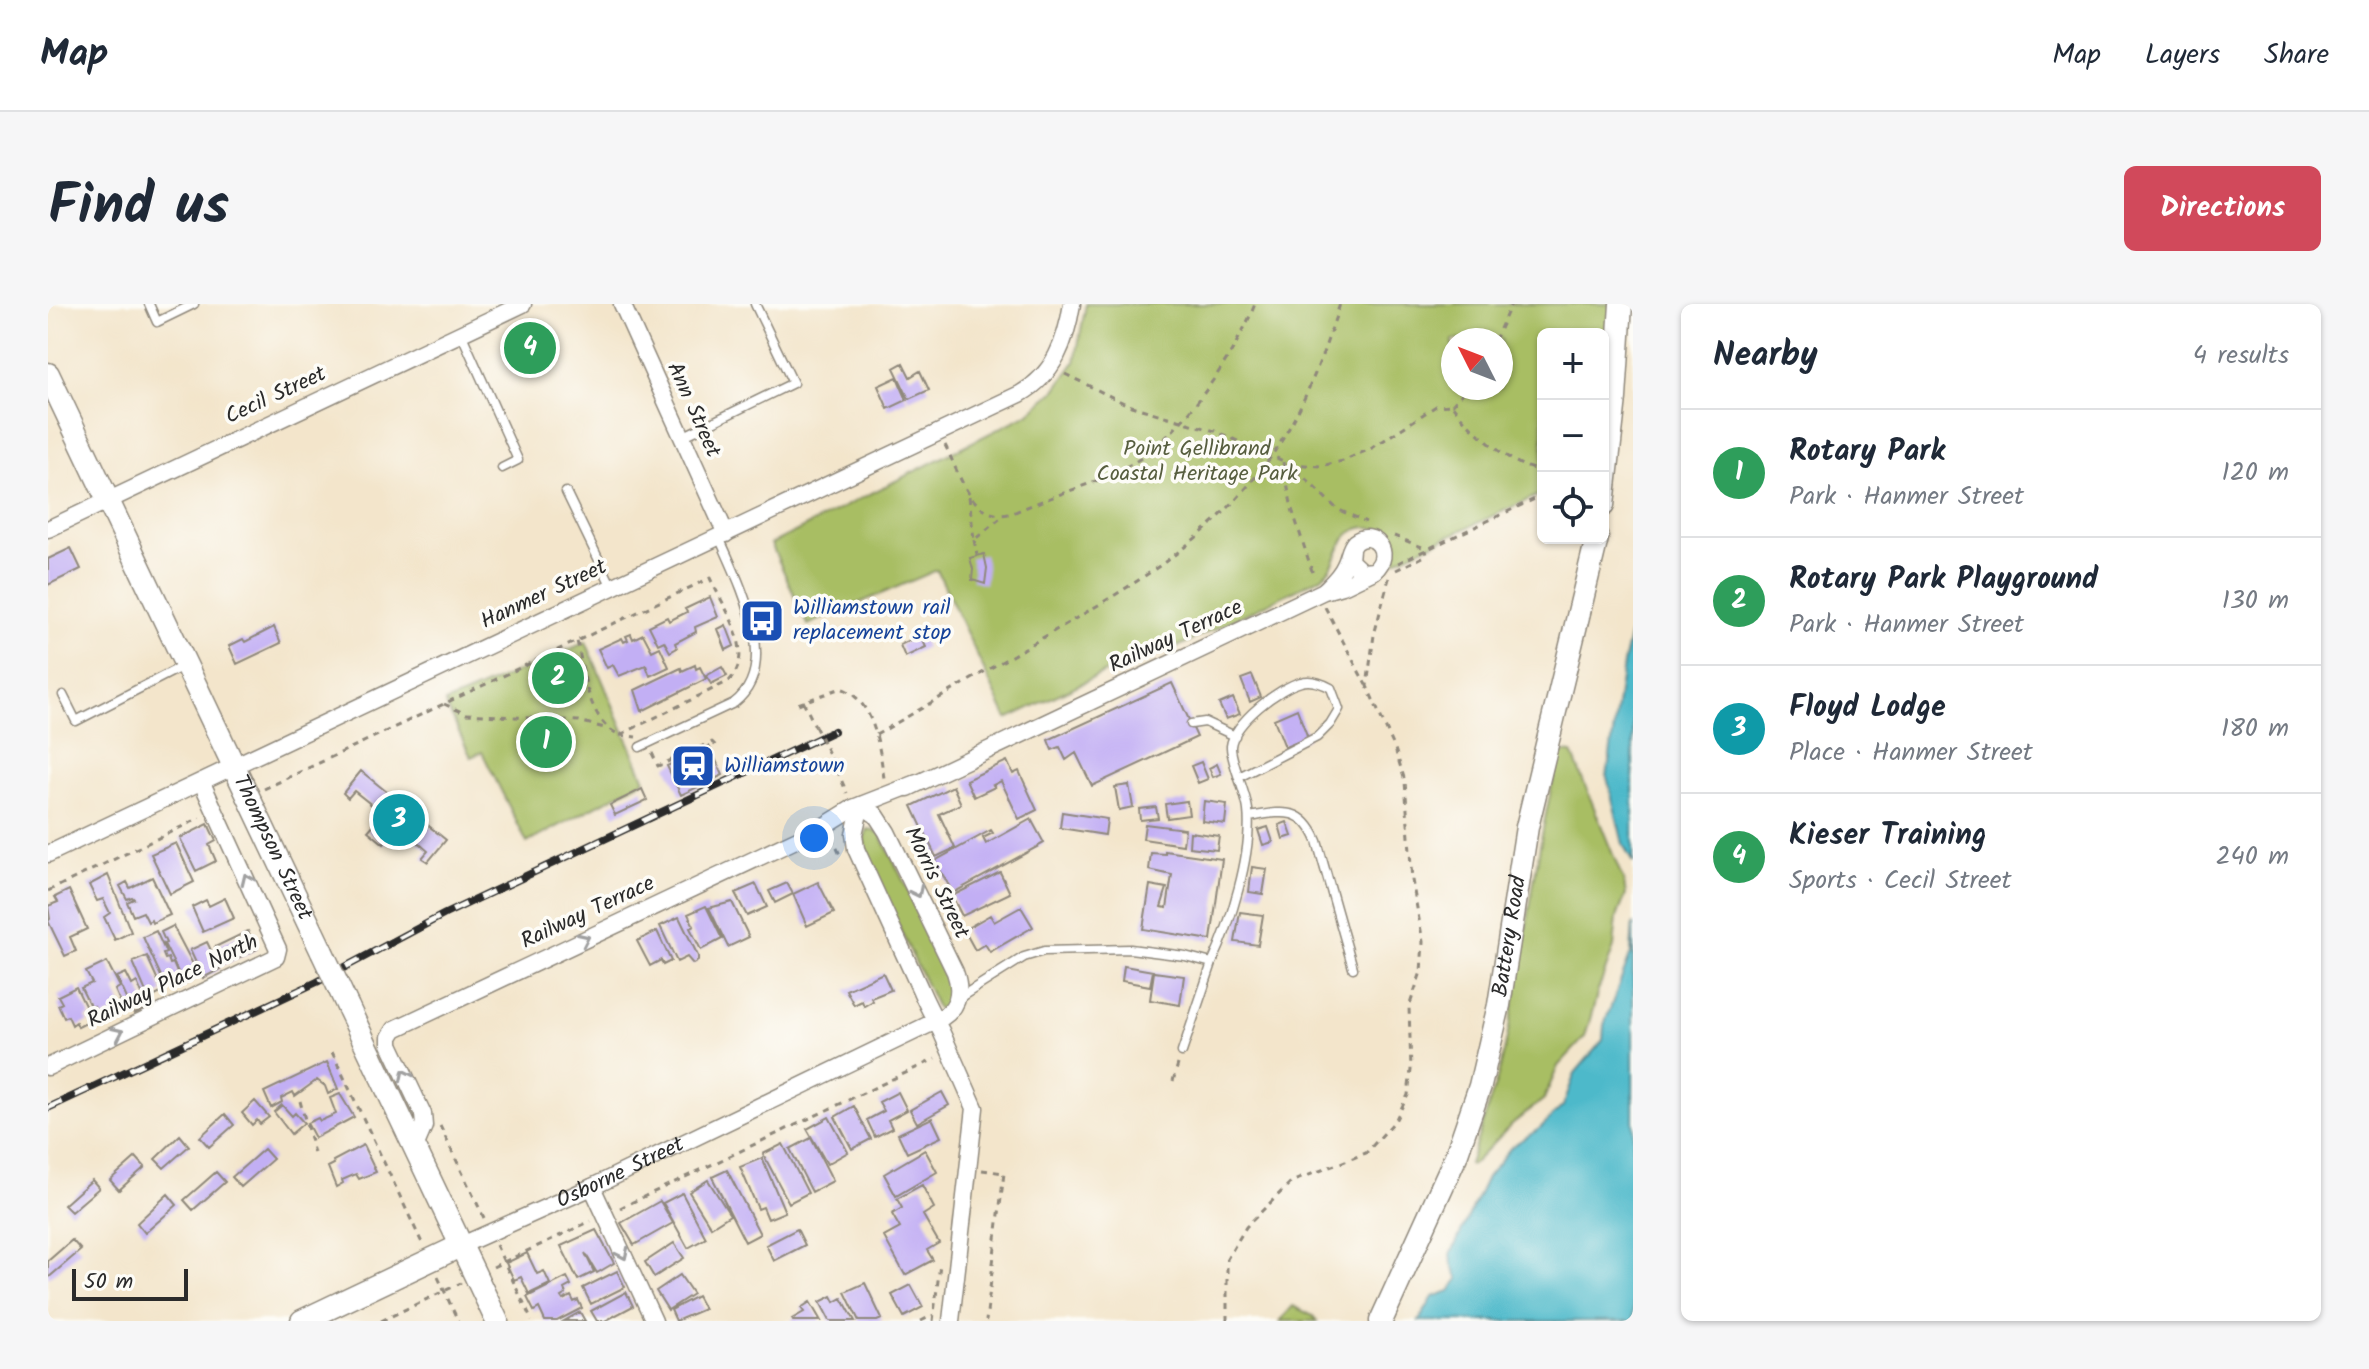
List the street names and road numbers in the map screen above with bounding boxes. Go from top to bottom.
street label: Cecil Street [220,357,333,435]
street label: Ann Street [656,357,730,464]
street label: Hanmer Street [475,550,614,640]
street label: Railway Terrace [1103,591,1249,683]
street label: Thompson Street [223,769,322,927]
street label: Morris Street [894,821,978,946]
street label: Railway Terrace [515,867,661,959]
street label: Battery Road [1483,872,1537,999]
street label: Railway Place North [81,925,265,1039]
street label: Osborne Street [551,1127,691,1218]

